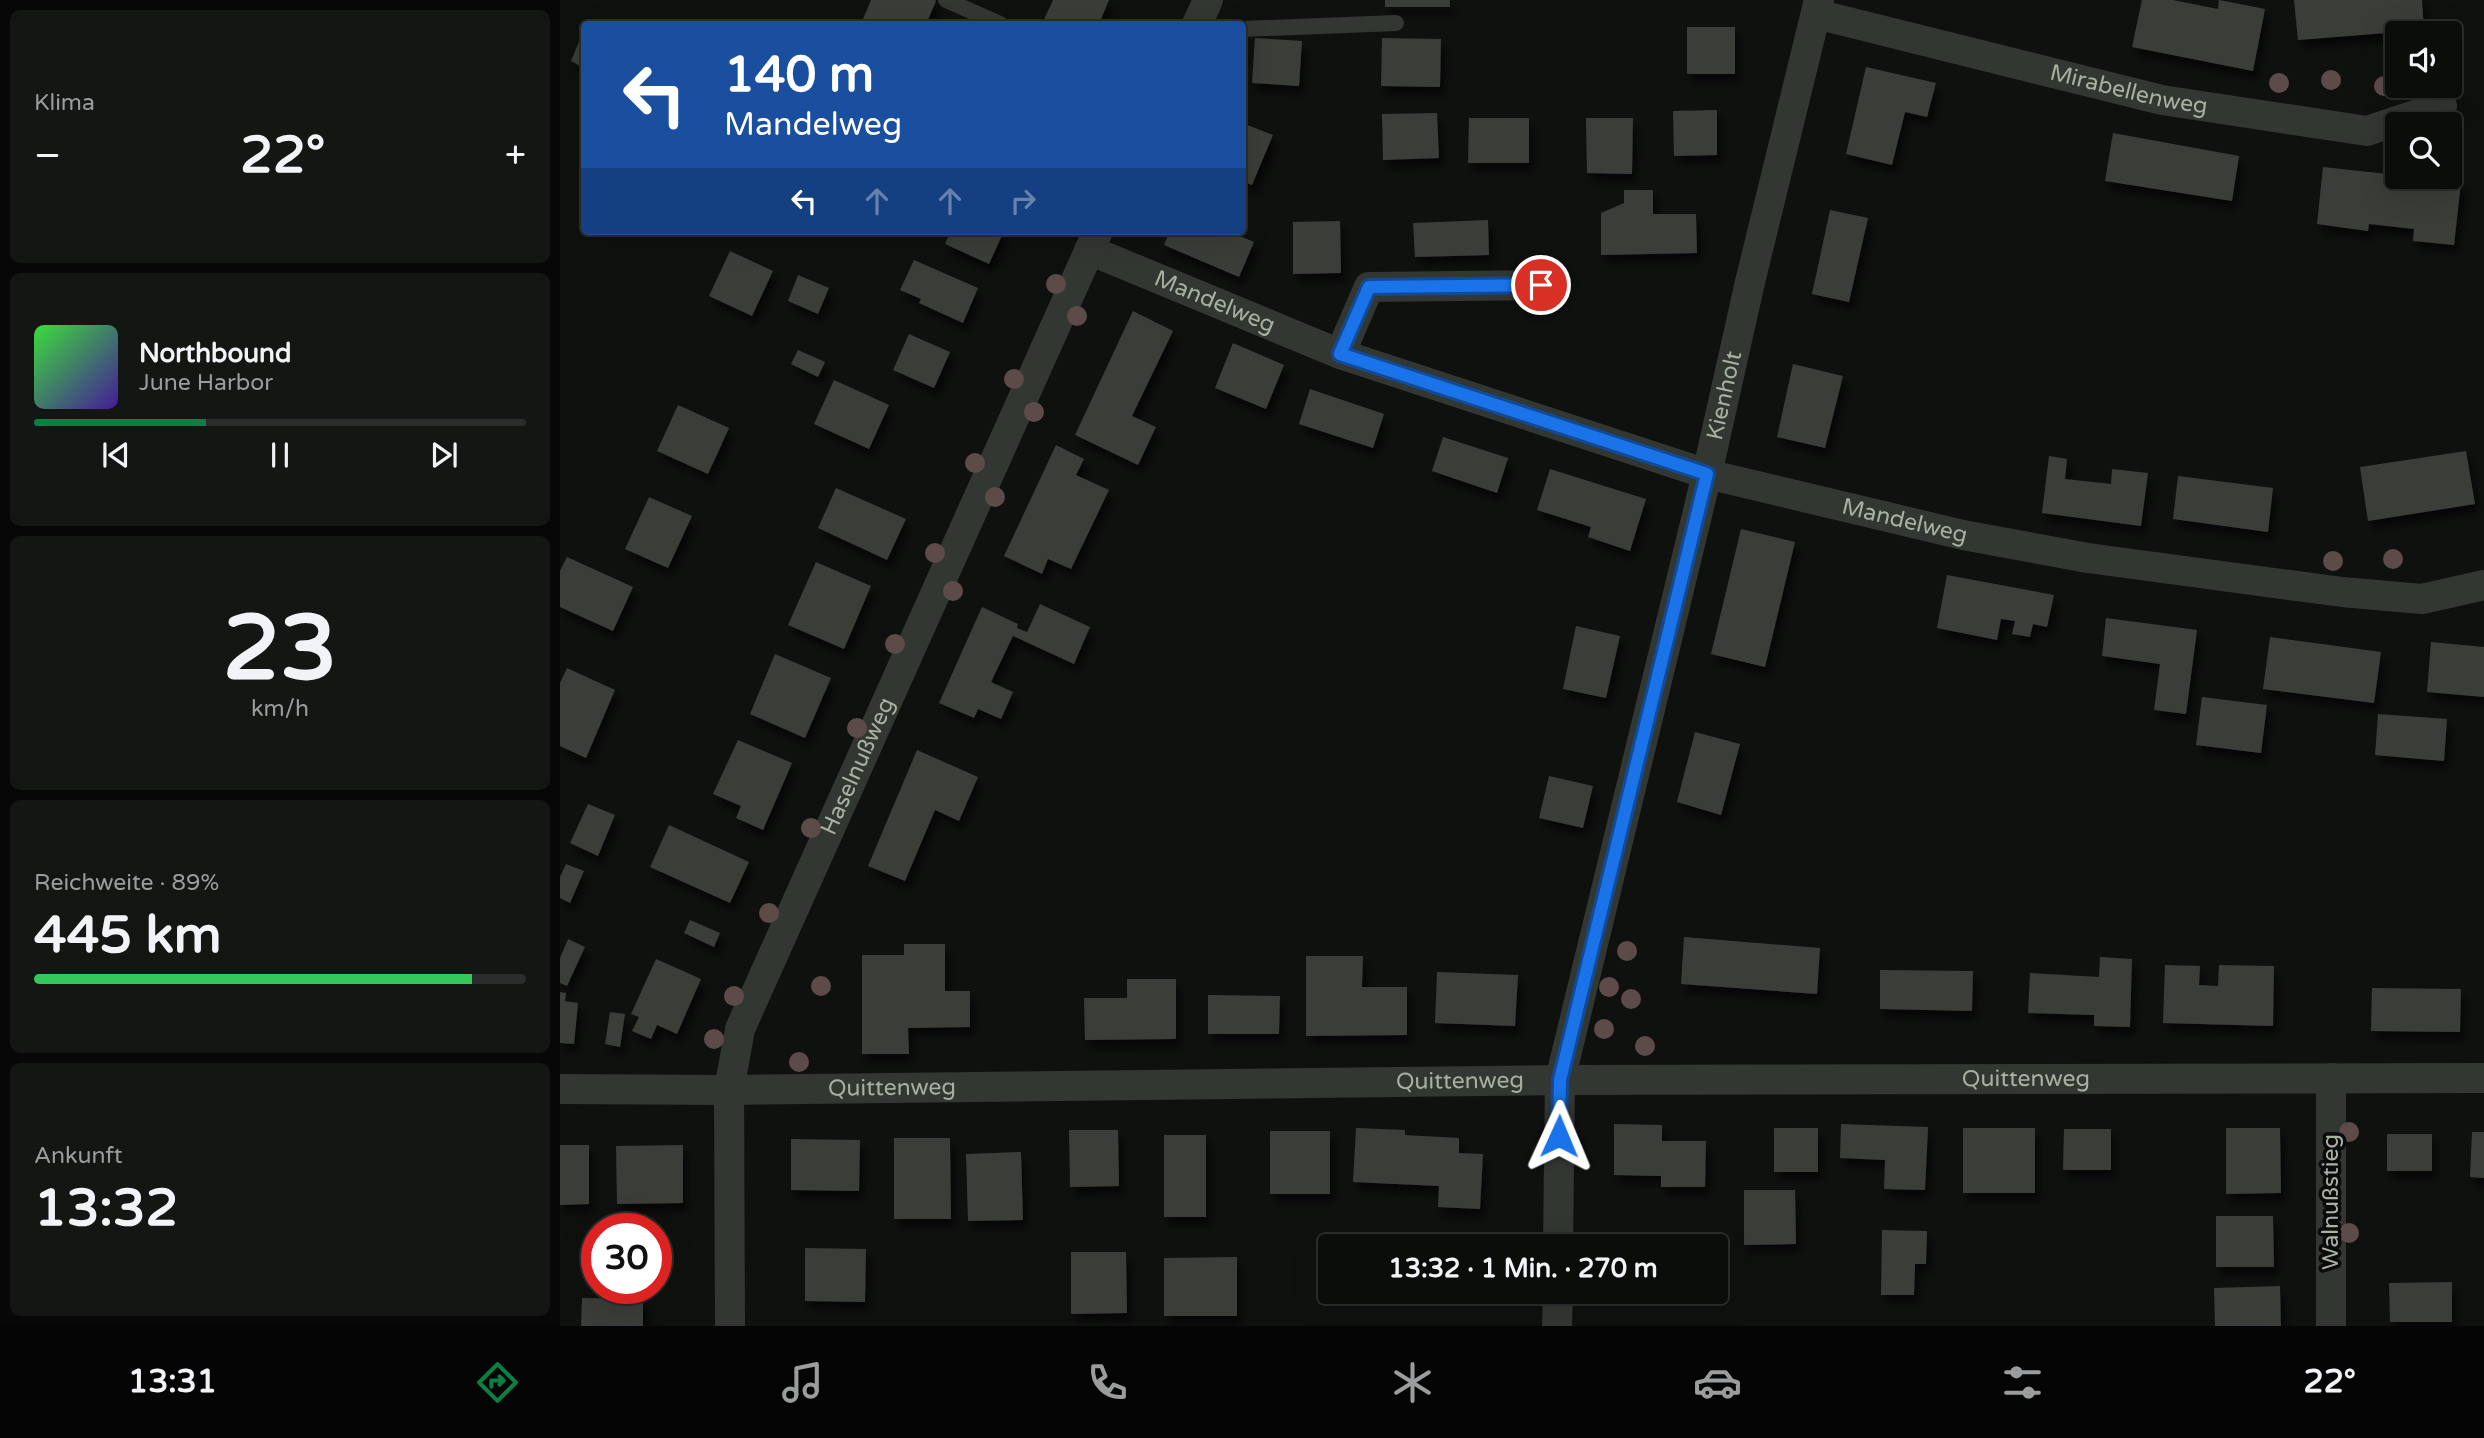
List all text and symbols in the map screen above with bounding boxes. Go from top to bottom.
map controls [2385,21,2462,189]
button: sound [2385,21,2462,98]
text: 140 m [724,46,874,105]
icon: left [609,49,700,140]
street label: Mirabellenweg [2047,59,2210,121]
text: Klima [34,89,95,117]
text: Mandelweg [724,106,902,144]
button: search [2385,112,2462,189]
text: 22° [240,124,325,187]
text: − [34,133,61,179]
text: + [505,133,526,179]
icon: left [785,182,823,220]
icon: ahead [858,182,896,220]
icon: ahead [931,182,969,220]
icon: right [1004,182,1042,220]
pin [1511,255,1571,315]
street label: Mandelweg [1150,265,1279,340]
icon: arrive [1522,266,1560,304]
text: Northbound [139,338,291,369]
street label: Kienholt [1701,348,1748,443]
text: June Harbor [139,369,273,397]
icon: previous [97,436,135,474]
icon: pause [261,436,299,474]
icon: next [425,436,463,474]
street label: Mandelweg [1839,493,1970,550]
text: 23 [223,594,337,704]
street label: Haselnußweg [815,693,901,839]
text: km/h [251,695,309,723]
text: Reichweite · 89% [34,869,219,897]
text: 445 km [34,904,222,967]
street label: Quittenweg [1962,1065,2090,1093]
street label: Quittenweg [1396,1066,1524,1096]
street label: Quittenweg [828,1073,956,1103]
position arrow [1522,1099,1596,1173]
street label: Walnußstieg [2317,1134,2345,1270]
text: Ankunft [34,1142,123,1170]
text: 13:32 [34,1177,178,1240]
speed limit sign: 30 [581,1213,672,1304]
text: 13:32 · 1 Min. · 270 m [1388,1253,1658,1284]
icon: directions [473,1358,522,1407]
icon: music [778,1358,827,1407]
icon: phone [1083,1358,1132,1407]
icon: climate [1388,1358,1437,1407]
icon: car [1693,1358,1742,1407]
icon: filters [1998,1358,2047,1407]
text: 13:31 [128,1363,217,1401]
text: 22° [2304,1363,2356,1401]

